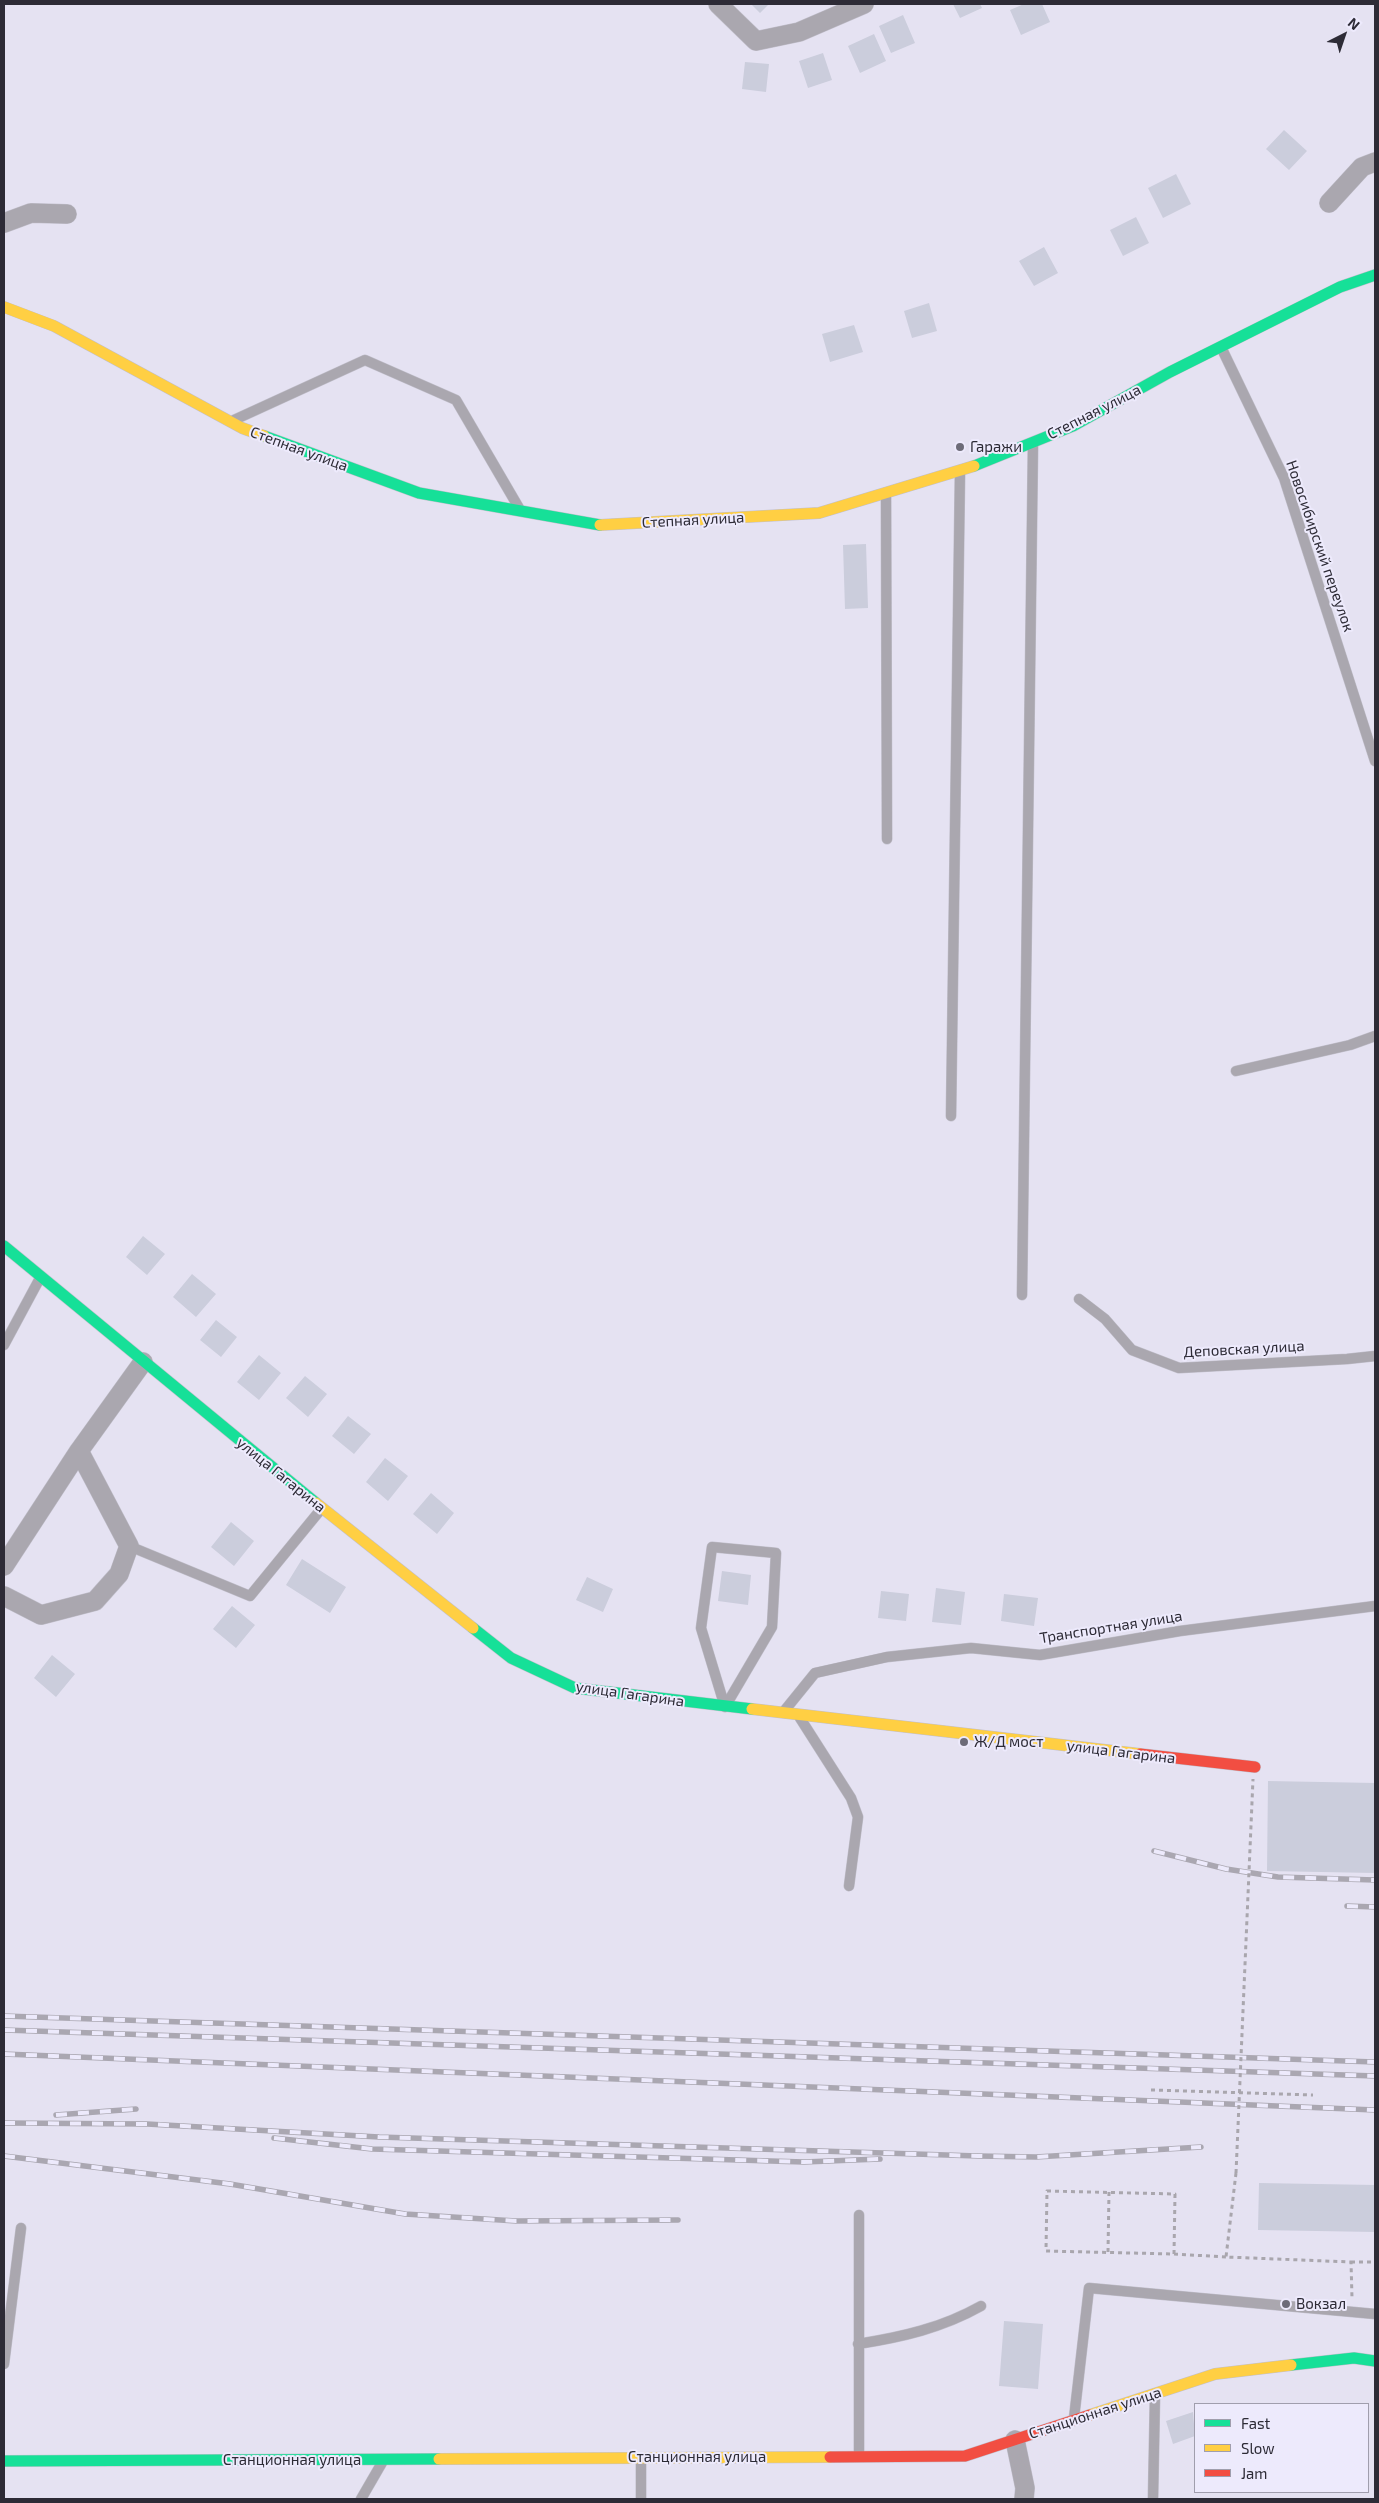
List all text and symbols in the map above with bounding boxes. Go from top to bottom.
north arrow [1319,10,1369,60]
text: N [1345,14,1364,33]
street label: Степная улица [1044,381,1144,443]
street label: Степная улица [248,423,350,475]
place label: Гаражи [970,438,1022,456]
marker: Гаражи [954,441,966,453]
street label: Новосибирский переулок [1282,458,1358,634]
street label: Степная улица [641,508,745,532]
street label: Деповская улица [1183,1337,1305,1361]
street label: улица Гагарина [233,1434,329,1516]
street label: Транспортная улица [1038,1607,1184,1647]
street label: улица Гагарина [575,1677,685,1711]
place label: Ж/Д мост [974,1733,1044,1751]
marker: Ж/Д мост [958,1736,970,1748]
street label: улица Гагарина [1066,1736,1176,1768]
place label: Вокзал [1296,2295,1346,2313]
marker: Вокзал [1280,2298,1292,2310]
street label: Станционная улица [1026,2383,1164,2443]
legend [1194,2403,1369,2493]
text: Fast [1241,2414,1270,2432]
text: Slow [1241,2439,1275,2457]
street label: Станционная улица [628,2448,766,2466]
street label: Станционная улица [223,2451,361,2469]
text: Jam [1241,2464,1267,2482]

